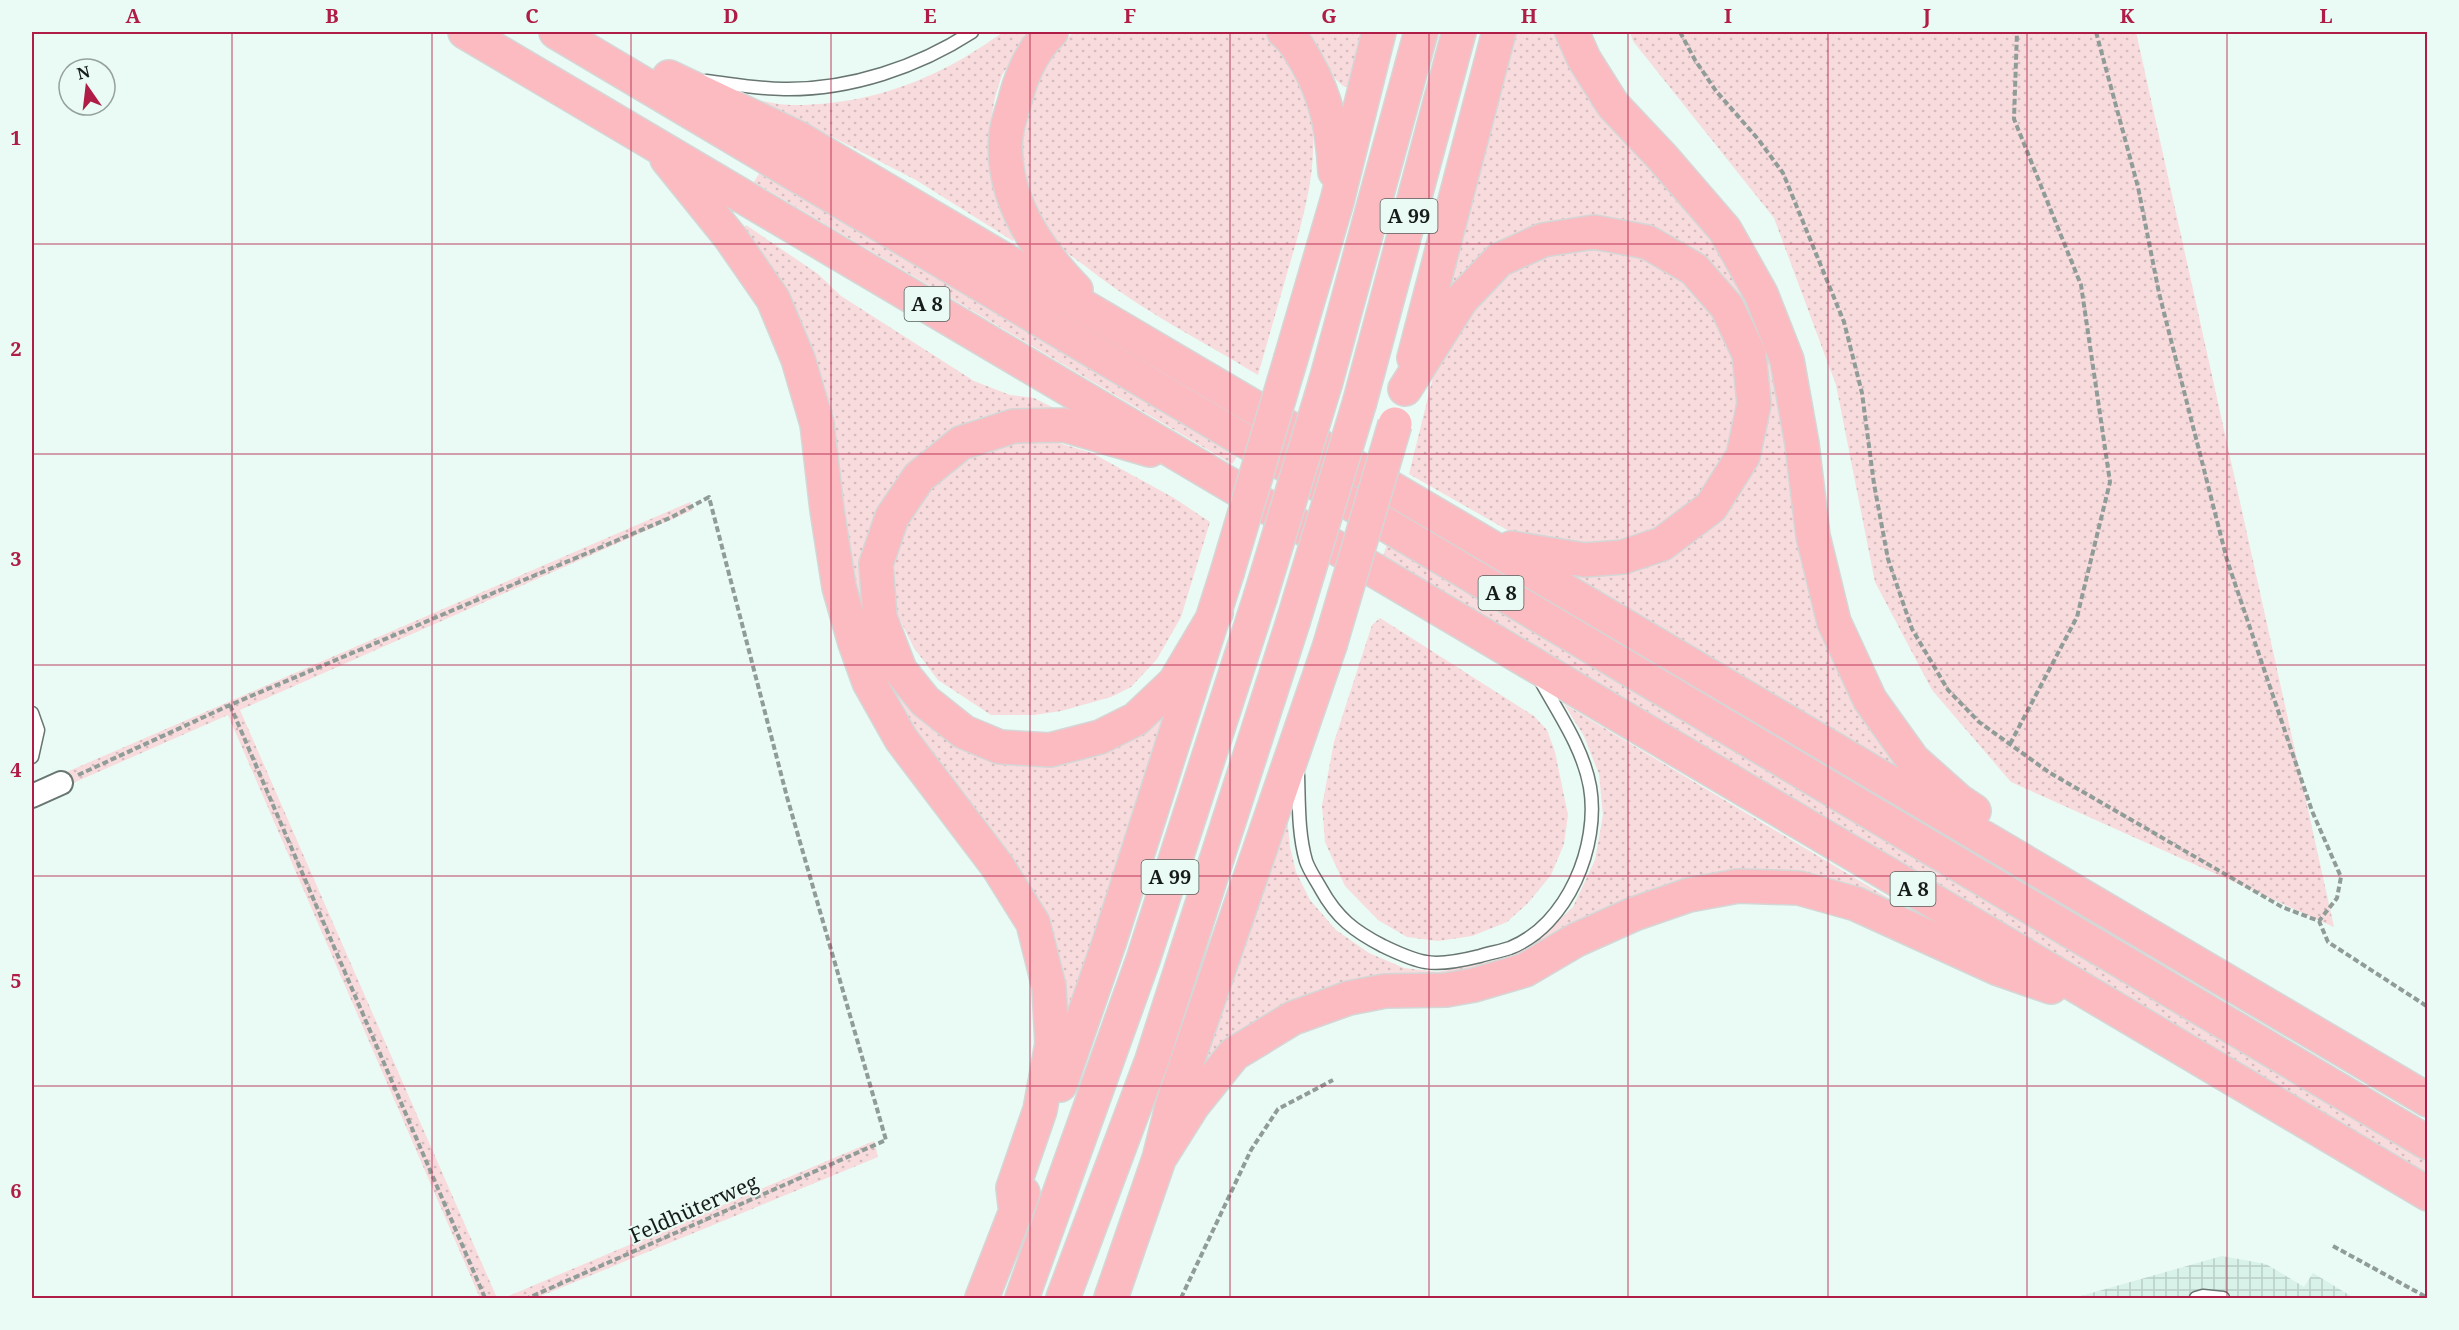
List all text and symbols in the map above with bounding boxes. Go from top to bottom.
text: A [125,2,141,29]
text: B [325,2,339,29]
text: C [525,2,539,29]
text: D [723,2,739,29]
text: E [923,2,937,29]
text: F [1124,2,1136,29]
text: G [1321,2,1337,29]
text: H [1521,2,1537,29]
text: I [1724,2,1732,29]
text: J [1922,2,1931,29]
text: K [2120,2,2135,29]
text: L [2319,2,2333,29]
north arrow [57,57,117,117]
text: N [75,60,93,85]
text: 1 [10,124,22,151]
road number: A 99 [1380,199,1438,233]
road number: A 8 [904,287,950,321]
text: 2 [10,335,22,362]
text: 3 [10,545,22,572]
road number: A 8 [1478,576,1524,610]
text: 4 [10,756,22,783]
road number: A 99 [1142,860,1198,894]
road number: A 8 [1890,872,1936,906]
text: 5 [10,967,22,994]
street label: Feldhüterweg [625,1167,763,1249]
text: 6 [10,1177,22,1204]

